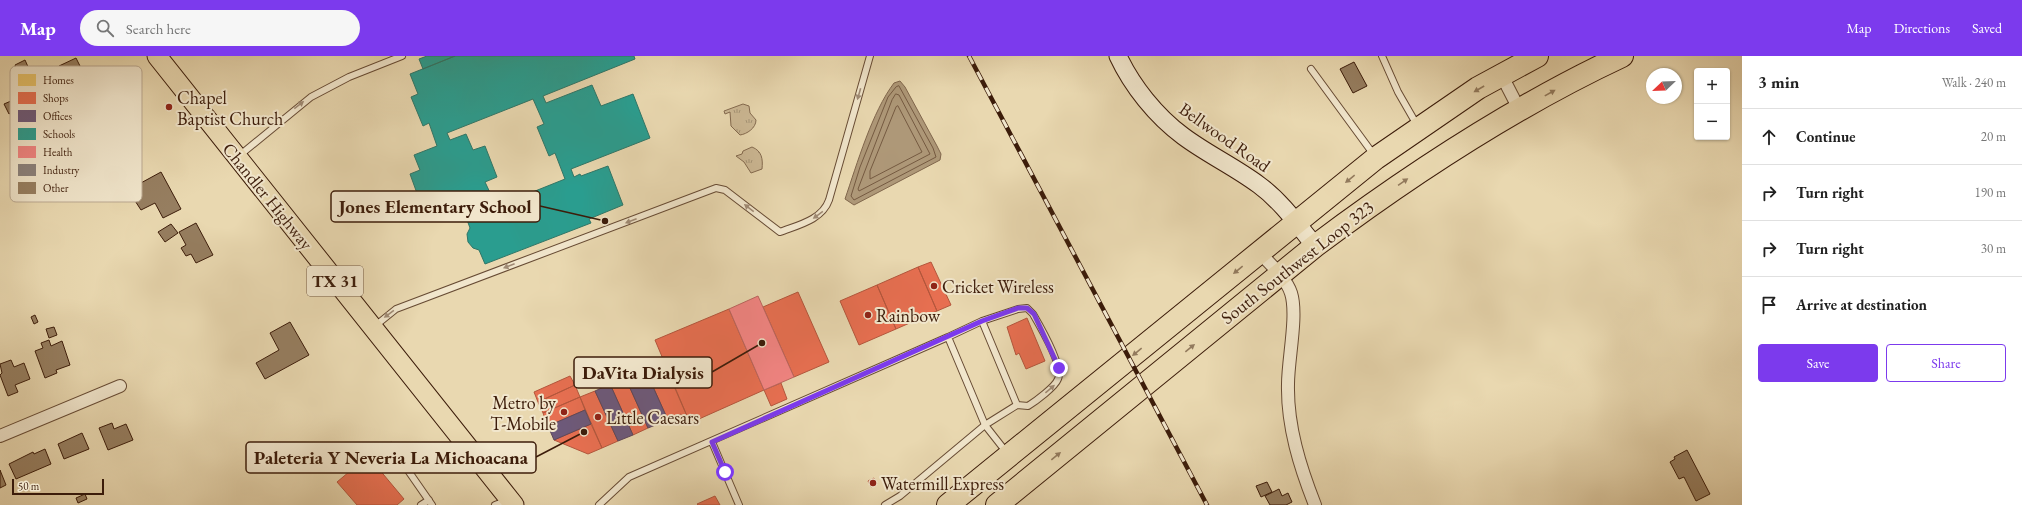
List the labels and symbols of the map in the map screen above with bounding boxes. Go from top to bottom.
legend [10,66,142,202]
north arrow [1646,68,1682,104]
text: Homes [43,73,74,87]
one-way arrow [1473,85,1485,92]
place label: Chapel Baptist Church [177,86,283,130]
one-way arrow [856,88,862,100]
one-way arrow [1544,89,1556,96]
text: Shops [43,91,69,105]
street label: Bellwood Road [1175,97,1276,177]
one-way arrow [294,101,305,110]
marker: Chapel Baptist Church [164,102,174,112]
text: Offices [43,109,72,123]
text: Schools [43,127,76,141]
street label: Chandler Highway [218,138,318,254]
text: Health [43,145,73,159]
text: Industry [43,163,80,177]
one-way arrow [1344,175,1355,184]
one-way arrow [1398,178,1408,186]
text: Other [43,181,69,195]
callout: Jones Elementary School [331,191,540,222]
text: Jones Elementary School [336,194,532,219]
street label: South Southwest Loop 323 [1216,195,1378,329]
one-way arrow [743,204,754,212]
one-way arrow [812,211,823,219]
one-way arrow [625,218,637,224]
one-way arrow [503,264,515,270]
road number: TX 31 [307,266,363,296]
one-way arrow [1232,266,1243,275]
place label: Cricket Wireless [942,275,1054,298]
marker: Cricket Wireless [929,281,939,291]
place label: Rainbow [876,304,941,327]
one-way arrow [384,310,394,318]
marker: Rainbow [863,310,873,320]
one-way arrow [1184,343,1195,352]
one-way arrow [1131,348,1142,357]
callout: DaVita Dialysis [574,357,712,388]
route end [1050,359,1068,377]
text: DaVita Dialysis [582,360,704,385]
one-way arrow [1044,384,1055,393]
place label: Metro by T-Mobile [490,391,556,435]
place label: Little Caesars [606,406,699,429]
marker: Metro by T-Mobile [559,407,569,417]
marker: Little Caesars [593,412,603,422]
callout: Paleteria Y Neveria La Michoacana [246,442,536,473]
text: Paleteria Y Neveria La Michoacana [254,445,529,470]
one-way arrow [1051,452,1062,461]
route start [716,463,734,481]
place label: Watermill Express [881,472,1004,495]
scale bar [12,477,104,496]
marker: Watermill Express [868,478,878,488]

